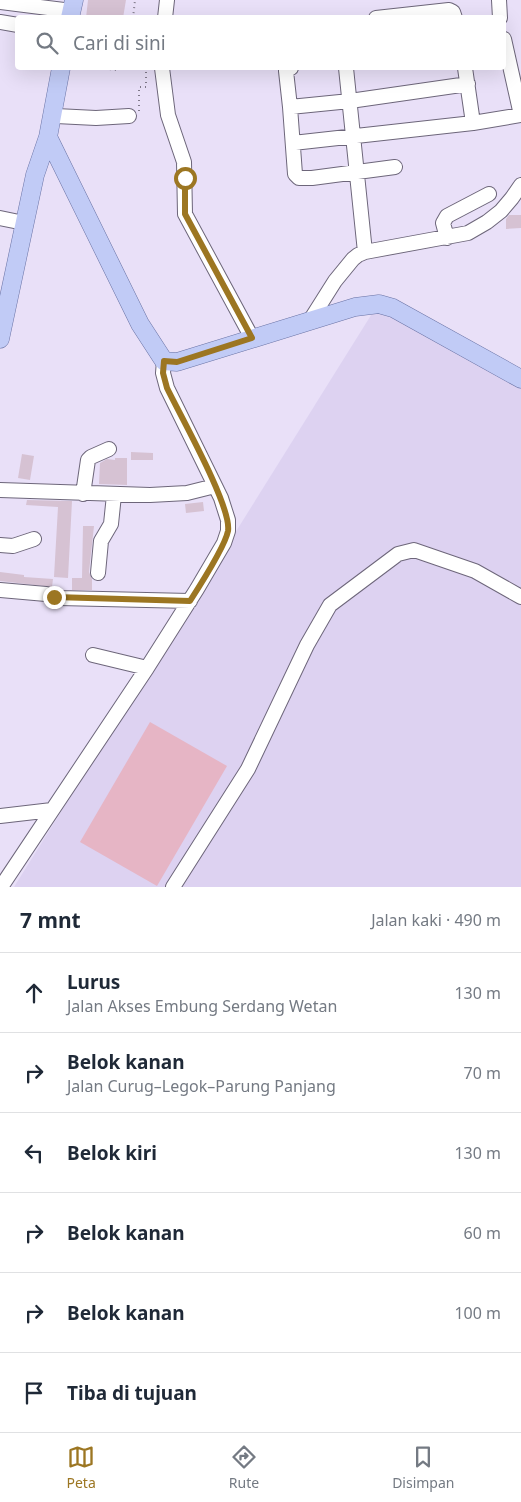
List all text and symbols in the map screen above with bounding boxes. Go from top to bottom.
search box [15,15,506,70]
icon: search [33,29,61,57]
text: Cari di sini [73,30,166,56]
route start [174,167,197,190]
route end [43,586,66,609]
text: 7 mnt [20,906,81,934]
text: Jalan kaki · 490 m [371,909,501,931]
text: Lurus [67,969,120,995]
icon: ahead [20,979,48,1007]
text: 130 m [454,982,501,1004]
text: Jalan Akses Embung Serdang Wetan [67,995,337,1017]
text: Belok kanan [67,1049,184,1075]
icon: right [20,1059,48,1087]
text: 70 m [464,1062,501,1084]
text: Jalan Curug–Legok–Parung Panjang [67,1075,336,1097]
icon: left [20,1139,48,1167]
text: Belok kiri [67,1140,157,1166]
text: 130 m [454,1142,501,1164]
icon: right [20,1219,48,1247]
text: Belok kanan [67,1220,184,1246]
text: 60 m [464,1222,501,1244]
icon: right [20,1299,48,1327]
text: Belok kanan [67,1300,184,1326]
text: 100 m [454,1302,501,1324]
icon: arrive [20,1379,48,1407]
text: Tiba di tujuan [67,1380,197,1406]
tab: Peta [67,1443,96,1492]
tab: Rute [229,1443,259,1492]
tab: Disimpan [392,1443,454,1492]

